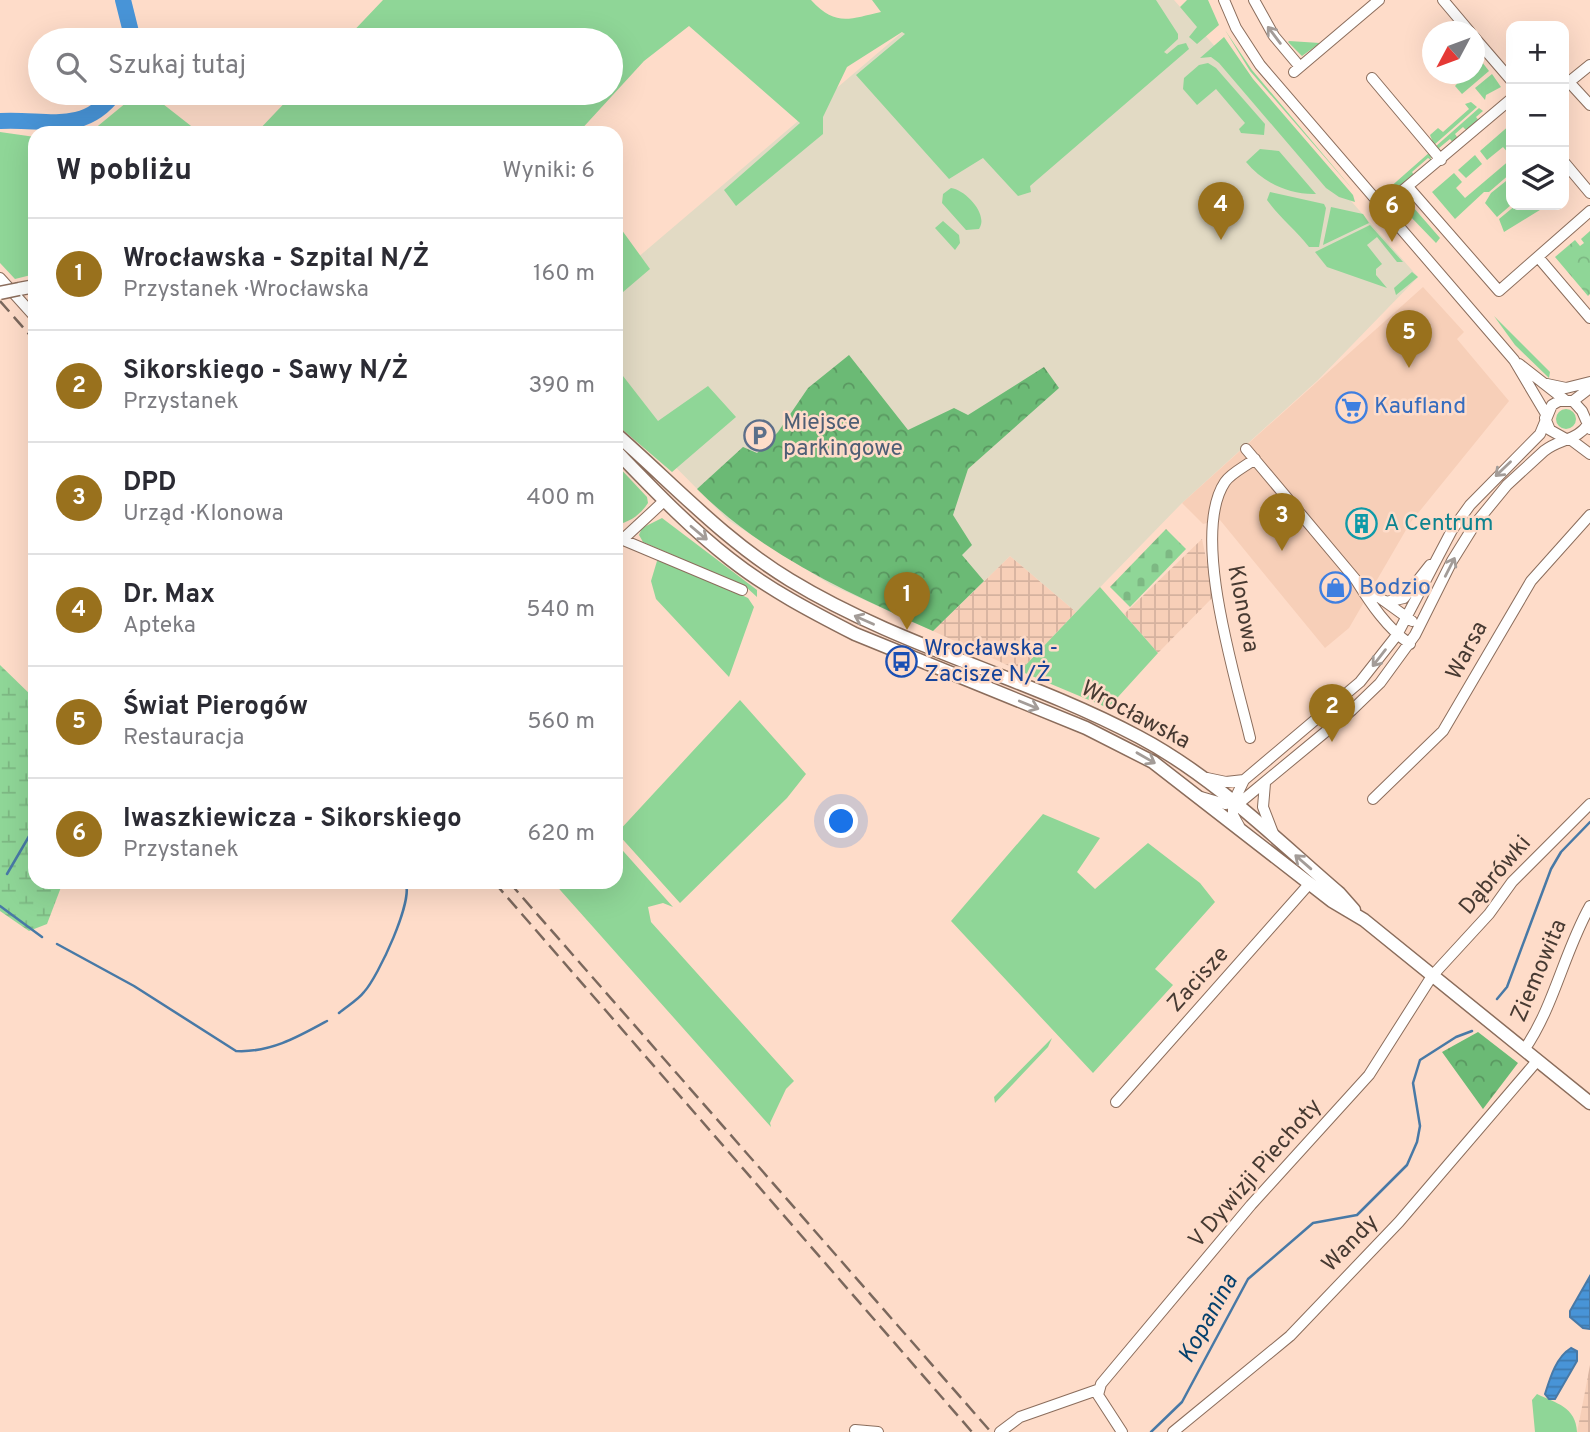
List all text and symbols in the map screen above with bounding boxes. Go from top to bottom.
north arrow [1422,21,1485,84]
map controls [1506,21,1569,210]
button: + [1506,21,1569,84]
one-way arrow [1267,26,1282,45]
search box [28,28,623,105]
icon: search [52,48,90,86]
text: Szukaj tutaj [108,50,246,83]
button: − [1506,84,1569,147]
button: layers [1506,147,1569,210]
text: W pobliżu [56,153,192,190]
text: Wyniki: 6 [502,157,595,186]
pin: 4 [1198,182,1244,240]
pin: 6 [1369,184,1415,242]
text: Wrocławska - Szpital N/Ż [123,243,429,276]
text: 1 [74,260,84,289]
text: 160 m [533,260,595,289]
text: Przystanek · Wrocławska [123,276,369,305]
pin: 5 [1386,310,1432,368]
text: Sikorskiego - Sawy N/Ż [123,355,408,388]
text: 2 [72,372,86,401]
text: 390 m [528,372,595,401]
text: Przystanek [123,388,239,417]
supermarket icon: Kaufland [1334,390,1368,424]
place label: Kaufland [1374,393,1466,422]
place label: Miejsce parkingowe [783,409,903,464]
parking icon: Miejsce parkingowe [743,419,777,453]
one-way arrow [1495,461,1512,478]
text: DPD [123,467,176,500]
text: 3 [72,484,86,513]
text: 400 m [526,484,595,513]
pin: 3 [1259,493,1305,551]
text: Urząd · Klonowa [123,500,284,529]
building icon: A Centrum [1344,507,1378,541]
place label: A Centrum [1384,510,1493,539]
one-way arrow [690,525,708,541]
one-way arrow [1443,557,1457,578]
street label: Klonowa [1219,563,1265,655]
shop icon: Bodzio [1319,571,1353,605]
pin: 1 [884,572,930,630]
place label: Bodzio [1359,574,1431,603]
text: Dr. Max [123,579,215,612]
text: 4 [72,596,86,625]
text: 540 m [526,596,595,625]
text: Apteka [123,612,196,641]
one-way arrow [853,613,875,626]
street label: Warsa [1441,617,1495,685]
place label: Wrocławska - Zacisze N/Ż [924,635,1059,690]
bus stop icon: Wrocławska - Zacisze N/Ż [884,645,918,679]
one-way arrow [1372,648,1387,667]
street label: Wrocławska [1075,675,1195,757]
pin: 2 [1309,684,1355,742]
text: Świat Pierogów [123,691,308,724]
one-way arrow [1018,699,1039,712]
text: 5 [72,708,86,737]
text: 560 m [527,708,595,737]
text: Restauracja [123,724,244,753]
one-way arrow [1135,752,1155,766]
text: Iwaszkiewicza - Sikorskiego [123,803,462,836]
your location [824,804,858,838]
text: 6 [72,820,86,849]
text: 620 m [528,820,595,849]
street label: Dąbrówki [1454,830,1538,922]
text: Przystanek [123,836,239,865]
one-way arrow [1294,854,1312,870]
street label: Ziemowita [1505,915,1575,1027]
street label: Zacisze [1162,941,1236,1019]
street label: V Dywizji Piechoty [1183,1093,1329,1255]
street label: Wandy [1316,1209,1386,1279]
water label: Kopanina [1172,1269,1246,1369]

